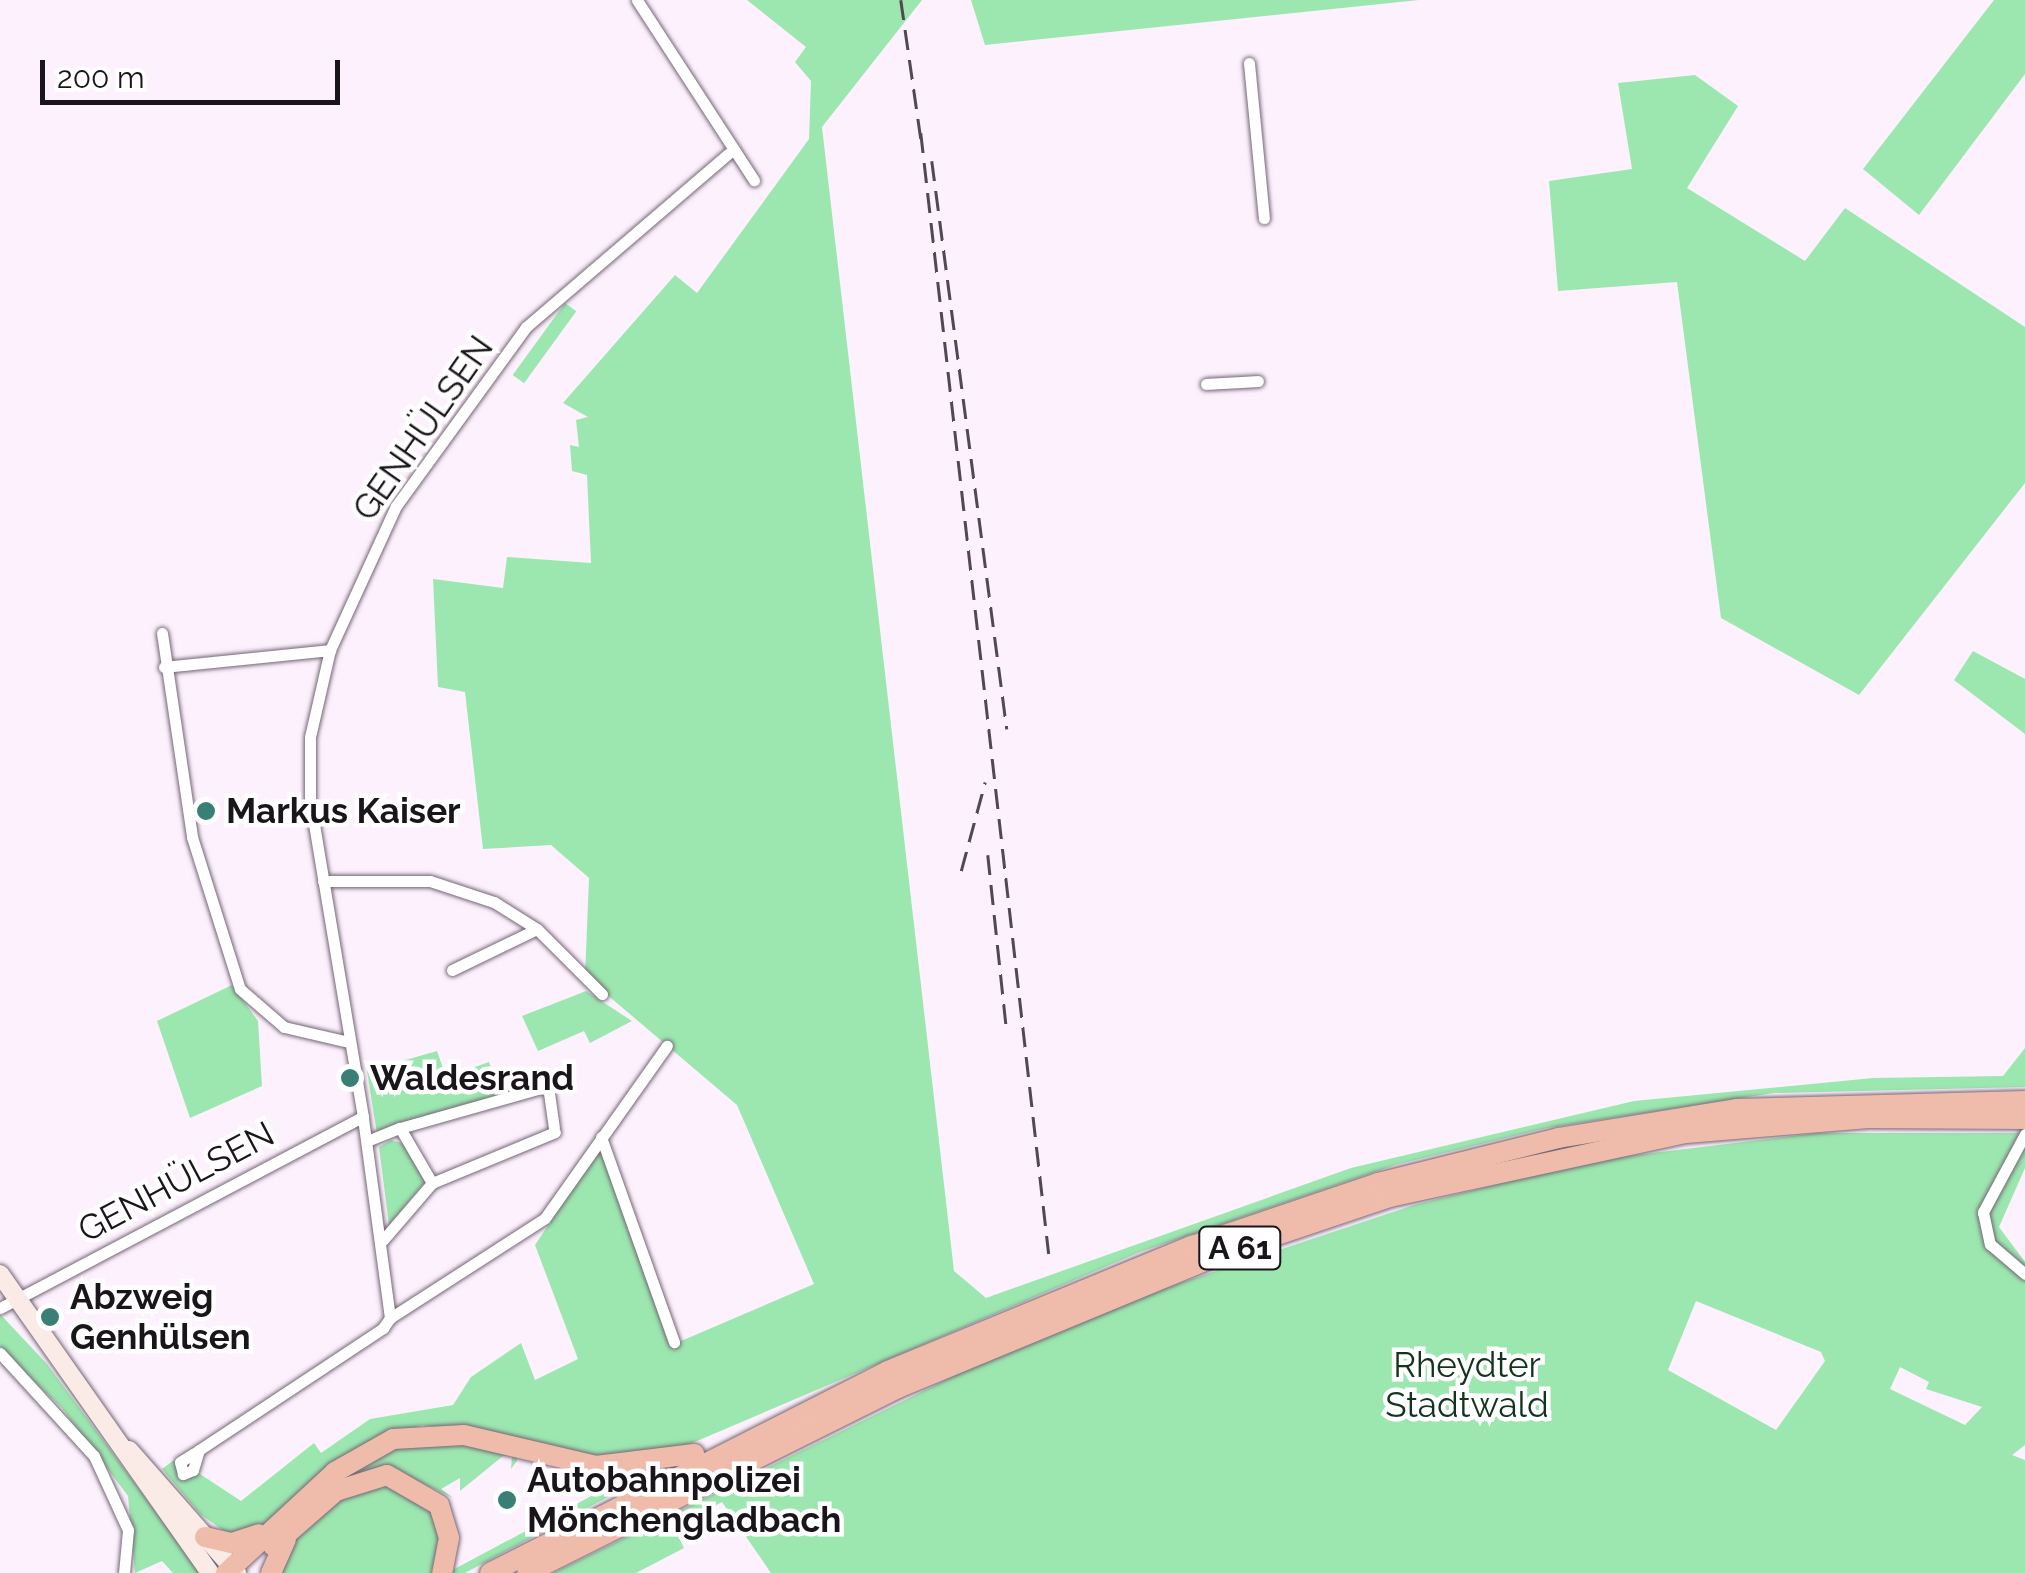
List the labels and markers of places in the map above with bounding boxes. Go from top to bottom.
place label: Markus Kaiser [226,790,461,832]
marker: Markus Kaiser [195,800,217,822]
place label: Waldesrand [370,1057,574,1099]
marker: Waldesrand [339,1067,361,1089]
place label: Abzweig Genhülsen [70,1276,251,1358]
marker: Abzweig Genhülsen [39,1306,61,1328]
place label: Autobahnpolizei Mönchengladbach [527,1459,841,1541]
marker: Autobahnpolizei Mönchengladbach [496,1489,518,1511]

